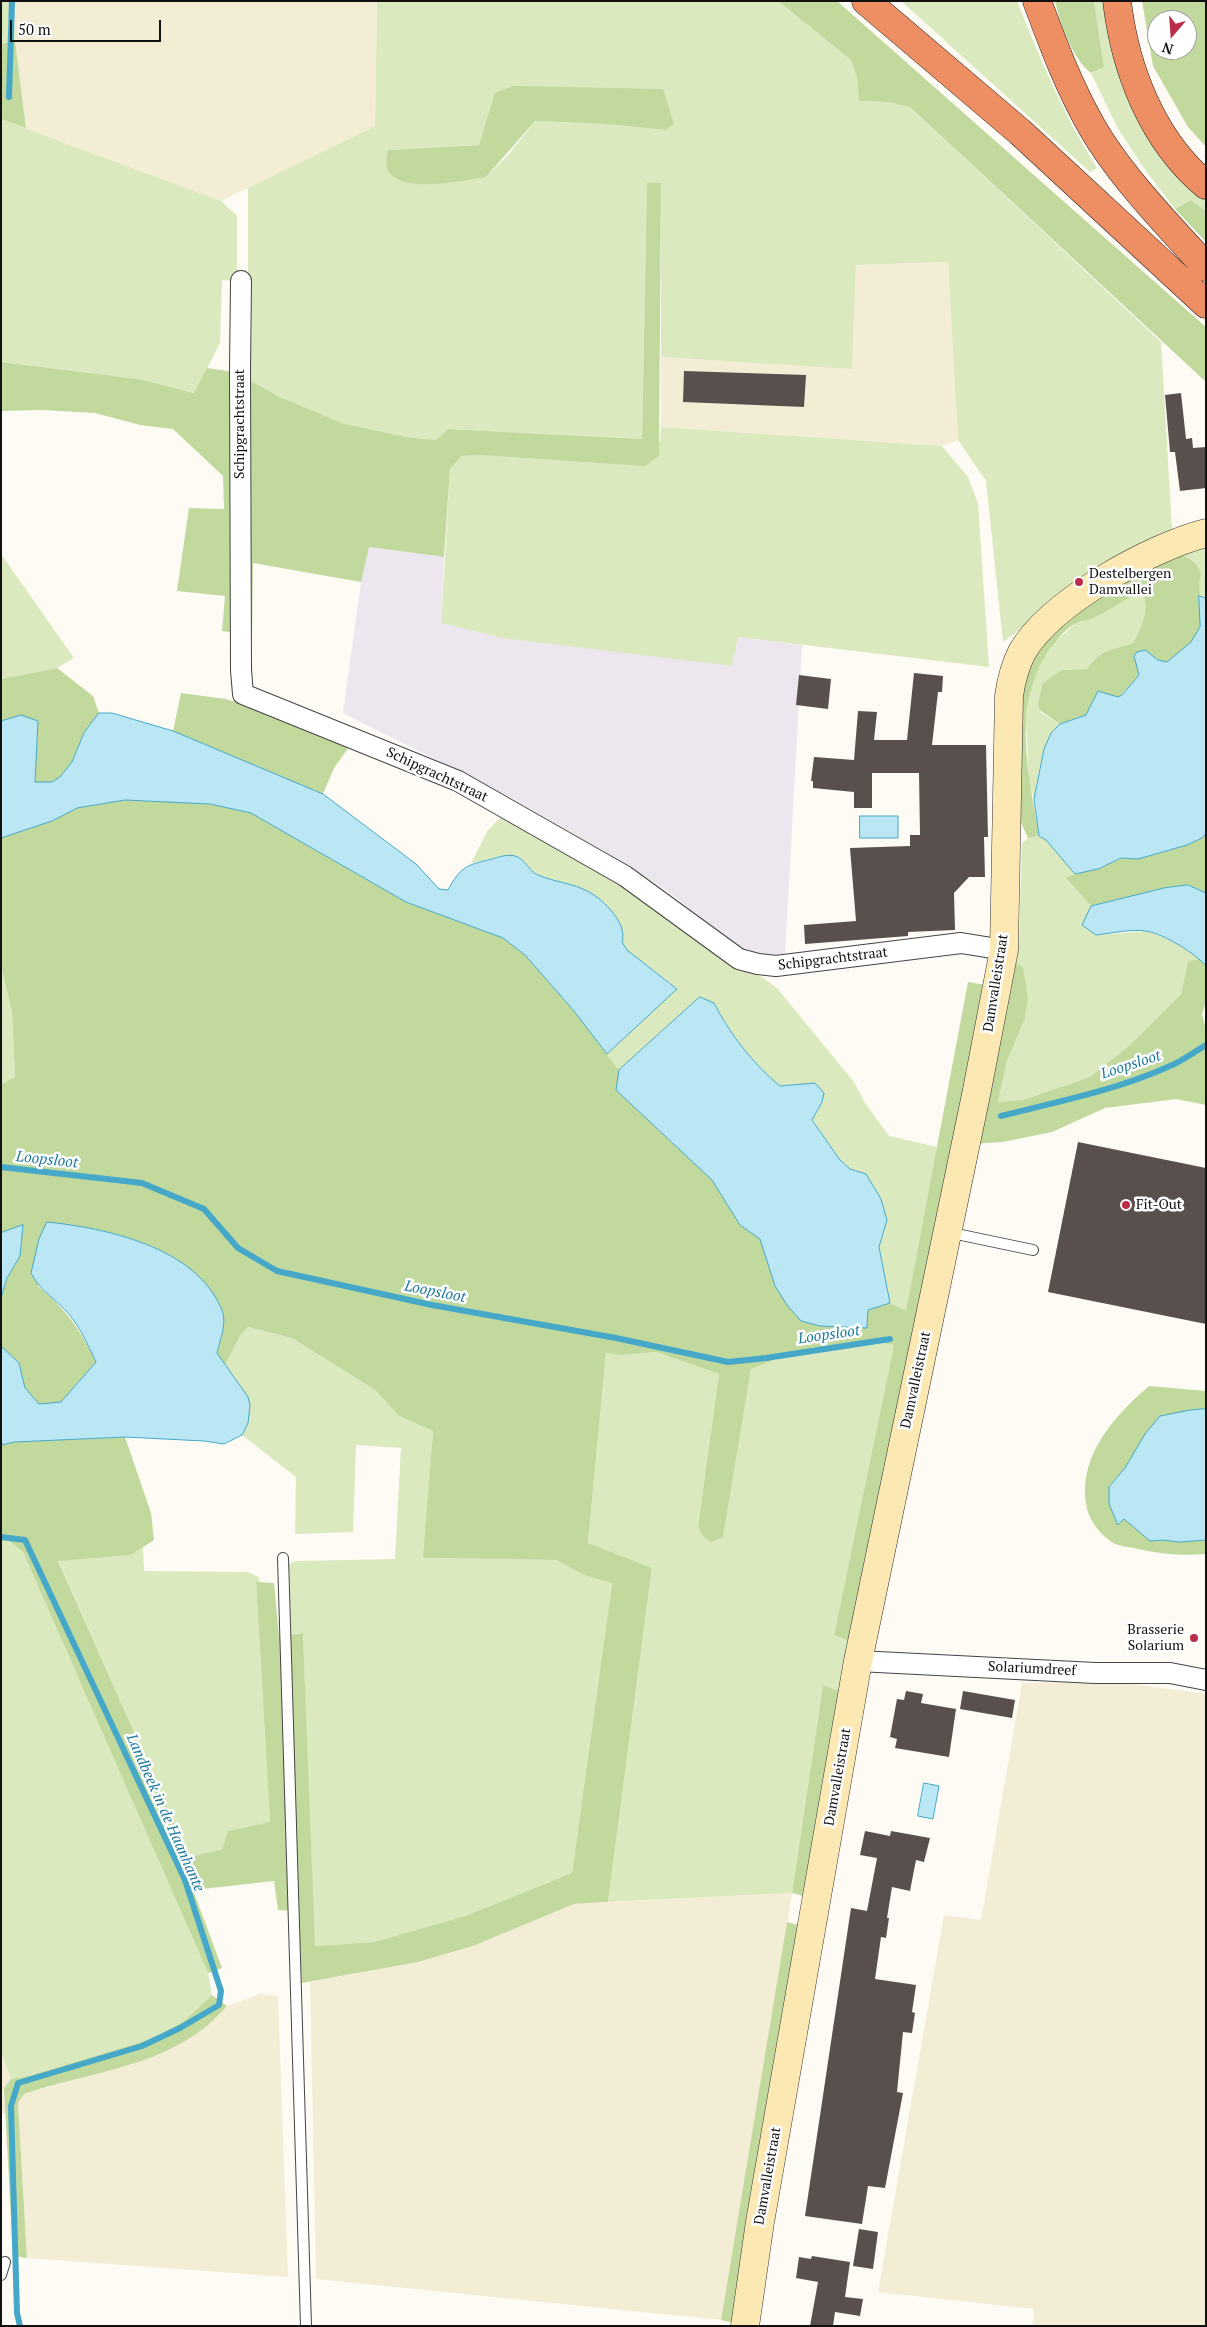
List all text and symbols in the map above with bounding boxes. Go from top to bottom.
scale bar [12,10,164,42]
north arrow [1147,10,1197,60]
text: 50 m [18,19,51,39]
text: N [1160,38,1176,59]
street label: Schipgrachtstraat [232,369,248,479]
place label: Destelbergen Damvallei [1089,566,1171,598]
marker: Destelbergen Damvallei [1073,576,1085,588]
street label: Schipgrachtstraat [384,744,490,806]
street label: Damvalleistraat [980,933,1012,1033]
street label: Schipgrachtstraat [777,944,889,974]
water label: Loopsloot [1099,1047,1163,1083]
water label: Loopsloot [15,1148,79,1172]
place label: Fit-Out [1136,1197,1182,1213]
marker: Fit-Out [1120,1199,1132,1211]
water label: Loopsloot [403,1277,467,1307]
water label: Loopsloot [797,1322,861,1348]
street label: Damvalleistraat [898,1330,934,1430]
place label: Brasserie Solarium [1127,1622,1184,1654]
marker: Brasserie Solarium [1188,1632,1200,1644]
street label: Solariumdreef [987,1658,1077,1680]
street label: Damvalleistraat [821,1727,855,1827]
water label: Landbeek in de Haanhante [122,1731,208,1895]
street label: Damvalleistraat [751,2126,785,2226]

